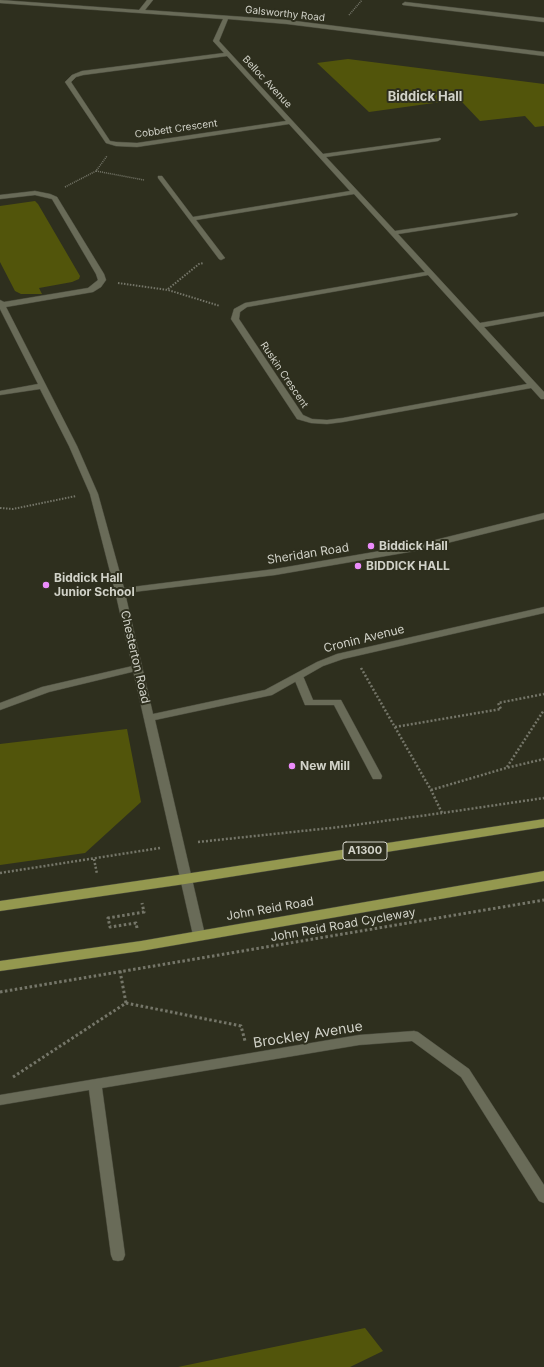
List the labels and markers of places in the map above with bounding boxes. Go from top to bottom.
place label: Biddick Hall [379,539,448,553]
marker: Biddick Hall [366,541,376,551]
place label: BIDDICK HALL [366,559,450,573]
marker: BIDDICK HALL [353,561,363,571]
place label: Biddick Hall Junior School [54,571,135,599]
marker: Biddick Hall Junior School [41,580,51,590]
place label: New Mill [300,759,350,773]
marker: New Mill [287,761,297,771]

